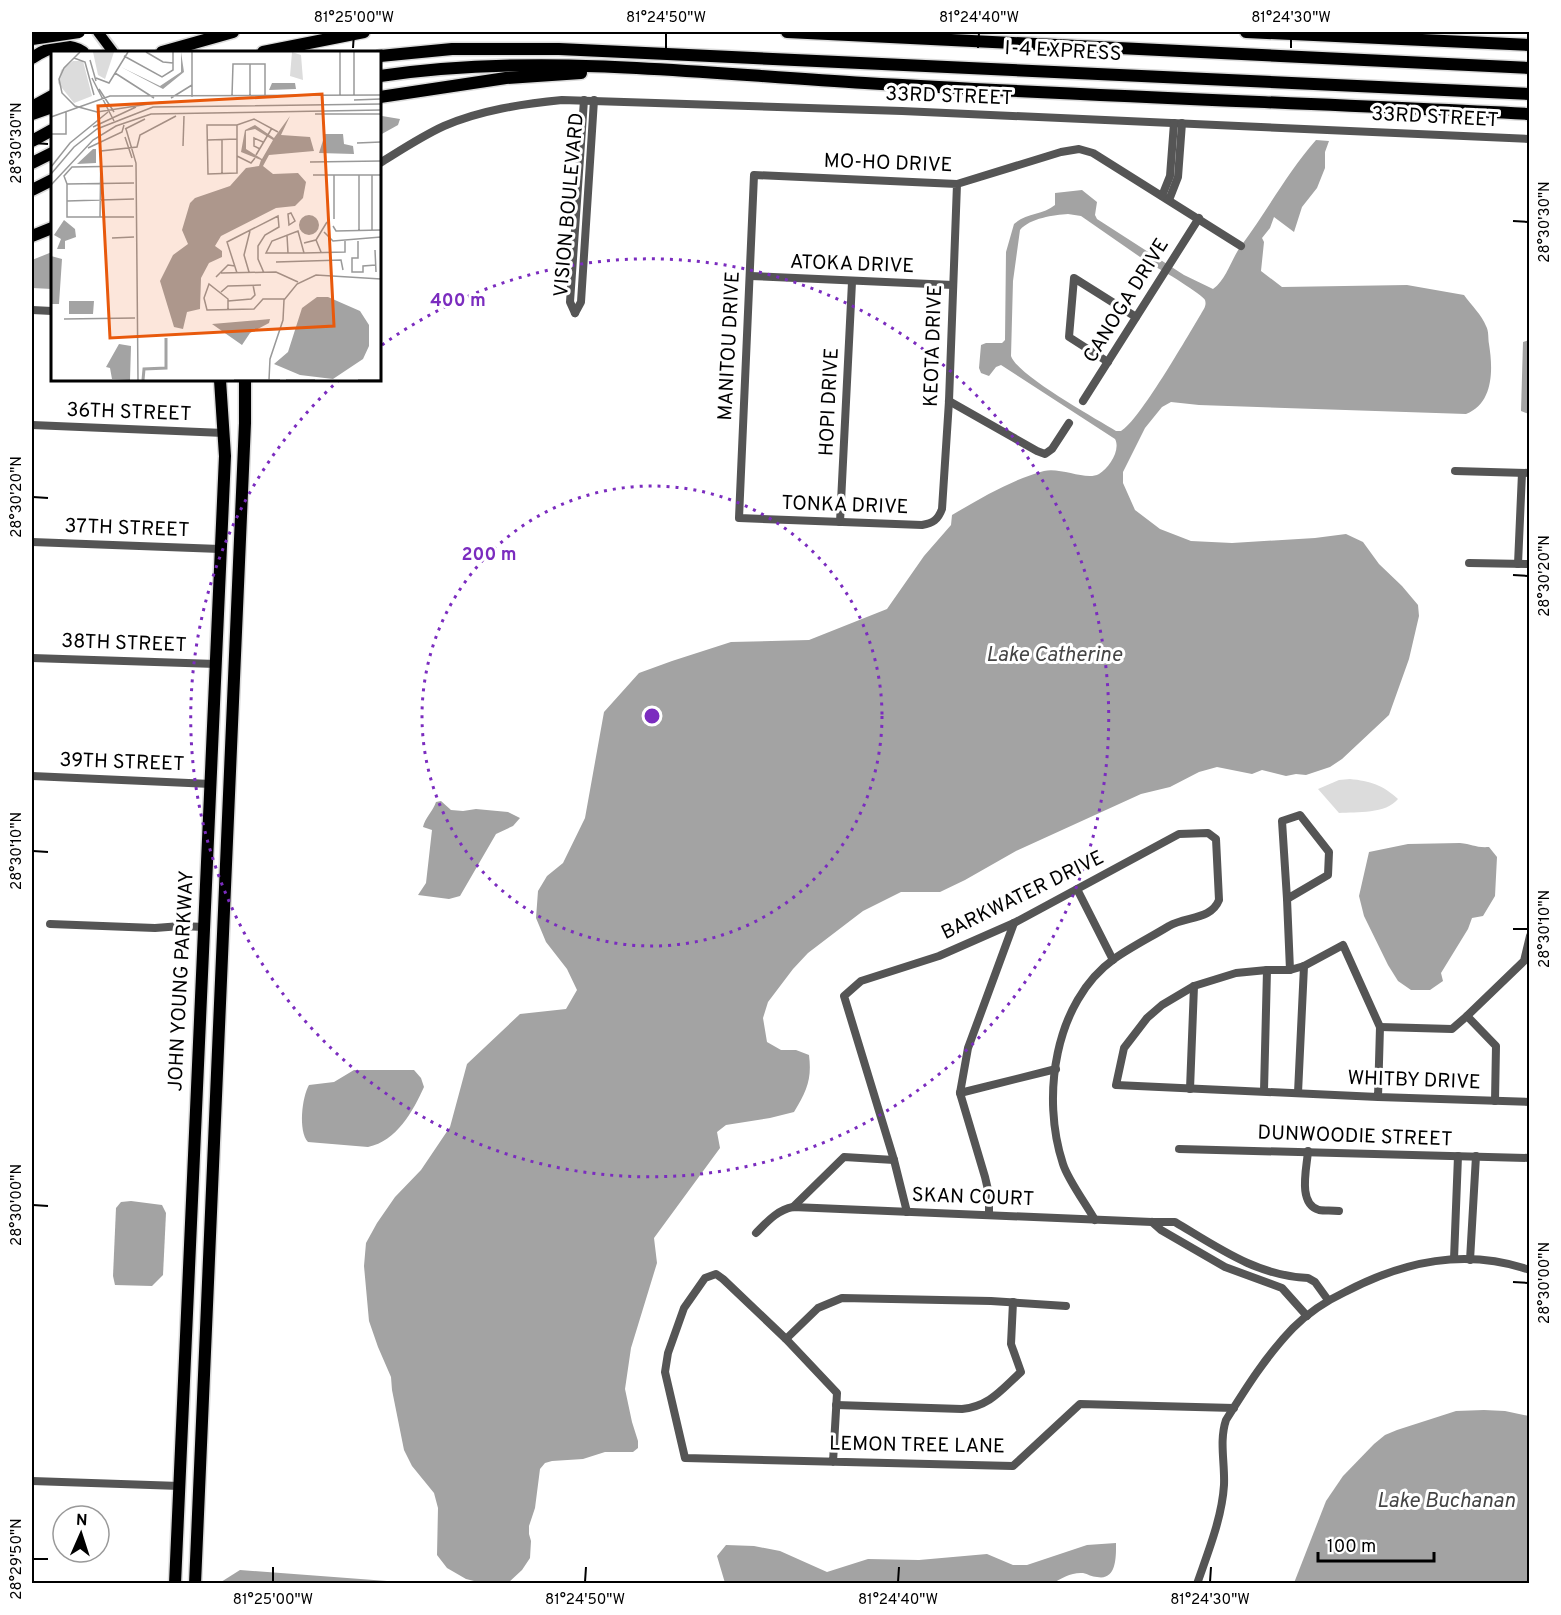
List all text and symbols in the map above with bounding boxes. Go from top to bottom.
text: 81°25'00"W [314,9,394,28]
text: 81°24'50"W [626,9,706,28]
text: 81°24'40"W [939,9,1019,28]
text: 81°24'30"W [1251,9,1331,28]
street label: I-4 EXPRESS [1004,36,1122,68]
inset map [51,51,381,381]
street label: 33RD STREET [885,82,1013,112]
text: 28°30'30"N [8,102,27,184]
street label: 33RD STREET [1371,102,1499,134]
street label: VISION BOULEVARD [549,112,591,298]
street label: MO-HO DRIVE [823,149,953,179]
text: 28°30'30"N [1536,181,1555,263]
street label: CANOGA DRIVE [1078,234,1176,368]
street label: ATOKA DRIVE [789,250,915,280]
street label: MANITOU DRIVE [713,271,747,421]
street label: KEOTA DRIVE [919,284,949,408]
text: 400 m [430,290,486,313]
street label: HOPI DRIVE [814,347,846,457]
street label: 36TH STREET [66,398,192,428]
text: 28°30'20"N [8,456,27,538]
street label: TONKA DRIVE [781,491,909,521]
street label: 37TH STREET [64,514,190,544]
text: 28°30'20"N [1536,535,1555,617]
text: 200 m [461,544,517,567]
street label: 38TH STREET [61,629,187,659]
water label: Lake Catherine [986,642,1123,669]
centre of rings [642,706,662,726]
street label: 39TH STREET [59,748,185,778]
text: 28°30'10"N [8,812,27,890]
street label: BARKWATER DRIVE [937,845,1109,947]
street label: JOHN YOUNG PARKWAY [163,870,201,1092]
text: 28°30'10"N [1536,890,1555,968]
street label: WHITBY DRIVE [1347,1066,1481,1096]
street label: DUNWOODIE STREET [1257,1121,1453,1153]
text: 28°30'00"N [8,1164,27,1246]
street label: SKAN COURT [911,1183,1035,1213]
text: 28°30'00"N [1536,1242,1555,1324]
street label: LEMON TREE LANE [829,1431,1005,1461]
water label: Lake Buchanan [1377,1488,1516,1515]
north arrow [51,1504,111,1564]
text: N [75,1511,88,1531]
text: 28°29'50"N [8,1518,27,1600]
scale bar [1318,1525,1434,1563]
text: 100 m [1327,1536,1376,1559]
text: 81°25'00"W [233,1591,313,1610]
text: 81°24'50"W [545,1591,625,1610]
text: 81°24'40"W [858,1591,938,1610]
text: 81°24'30"W [1170,1591,1250,1610]

